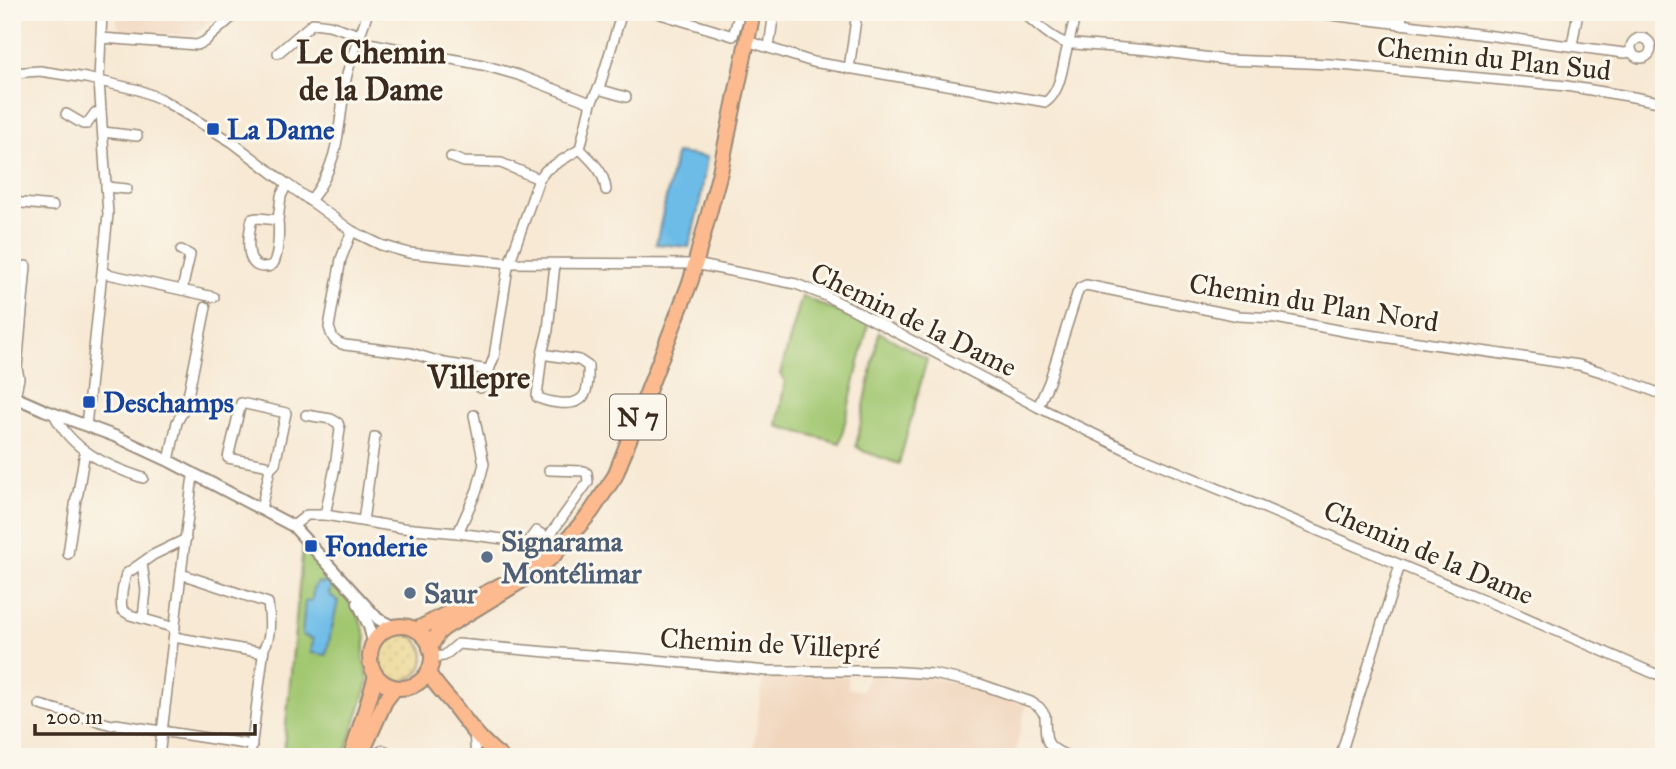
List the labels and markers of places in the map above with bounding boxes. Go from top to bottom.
place label: La Dame [227,112,335,147]
marker: La Dame [205,121,221,137]
place label: Deschamps [103,385,234,420]
marker: Deschamps [81,394,97,410]
place label: Signarama Montélimar [501,524,642,591]
place label: Fonderie [325,529,428,564]
marker: Fonderie [303,538,319,554]
marker: Signarama Montélimar [479,549,495,565]
place label: Saur [424,576,478,611]
marker: Saur [402,585,418,601]

